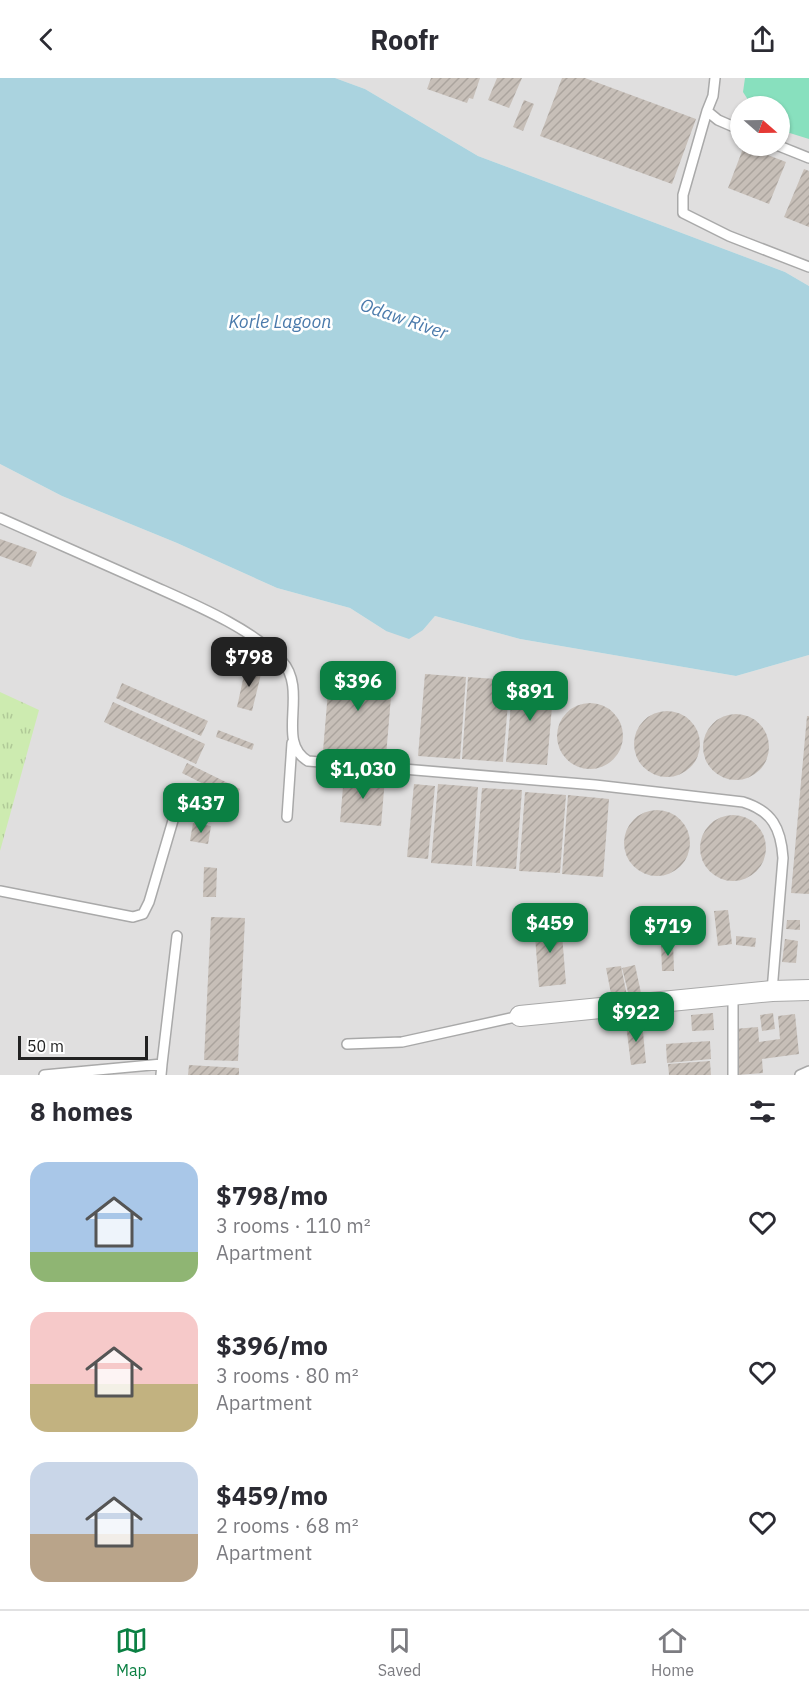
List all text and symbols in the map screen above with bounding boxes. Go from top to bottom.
text: Roofr [370,22,439,57]
icon: back [30,23,63,56]
icon: share [746,23,779,56]
north arrow [730,96,790,156]
map controls [730,96,790,156]
water label: Odaw River [357,293,451,344]
water label: Korle Lagoon [228,310,332,333]
pin: $798 [213,637,285,688]
text: $798 [225,643,273,670]
pin: $396 [322,661,394,712]
text: $396 [334,667,382,694]
pin: $891 [494,671,566,722]
text: $891 [506,677,554,704]
pin: $1,030 [314,749,412,800]
text: $1,030 [330,755,396,782]
pin: $437 [165,783,237,834]
text: $437 [177,789,225,816]
pin: $459 [514,903,586,954]
pin: $719 [632,906,704,957]
text: $459 [526,909,574,936]
text: $719 [644,912,692,939]
pin: $922 [600,992,672,1043]
text: $922 [612,998,660,1025]
scale bar [18,1033,148,1061]
text: 50 m [27,1036,64,1056]
text: 8 homes [30,1094,133,1128]
icon: filters [746,1095,779,1128]
text: $798/mo [216,1178,328,1212]
icon: home [78,1186,150,1258]
icon: heart [746,1206,779,1239]
text: 3 rooms · 110 m² [216,1212,371,1239]
text: Apartment [216,1239,312,1266]
text: $396/mo [216,1328,328,1362]
icon: home [78,1336,150,1408]
icon: heart [746,1356,779,1389]
text: 3 rooms · 80 m² [216,1362,359,1389]
text: Apartment [216,1389,312,1416]
text: $459/mo [216,1478,328,1512]
icon: home [78,1486,150,1558]
icon: heart [746,1506,779,1539]
text: 2 rooms · 68 m² [216,1512,359,1539]
text: Apartment [216,1539,312,1566]
tab: Map [115,1624,148,1680]
tab: Saved [378,1624,421,1680]
tab: Home [651,1624,694,1680]

